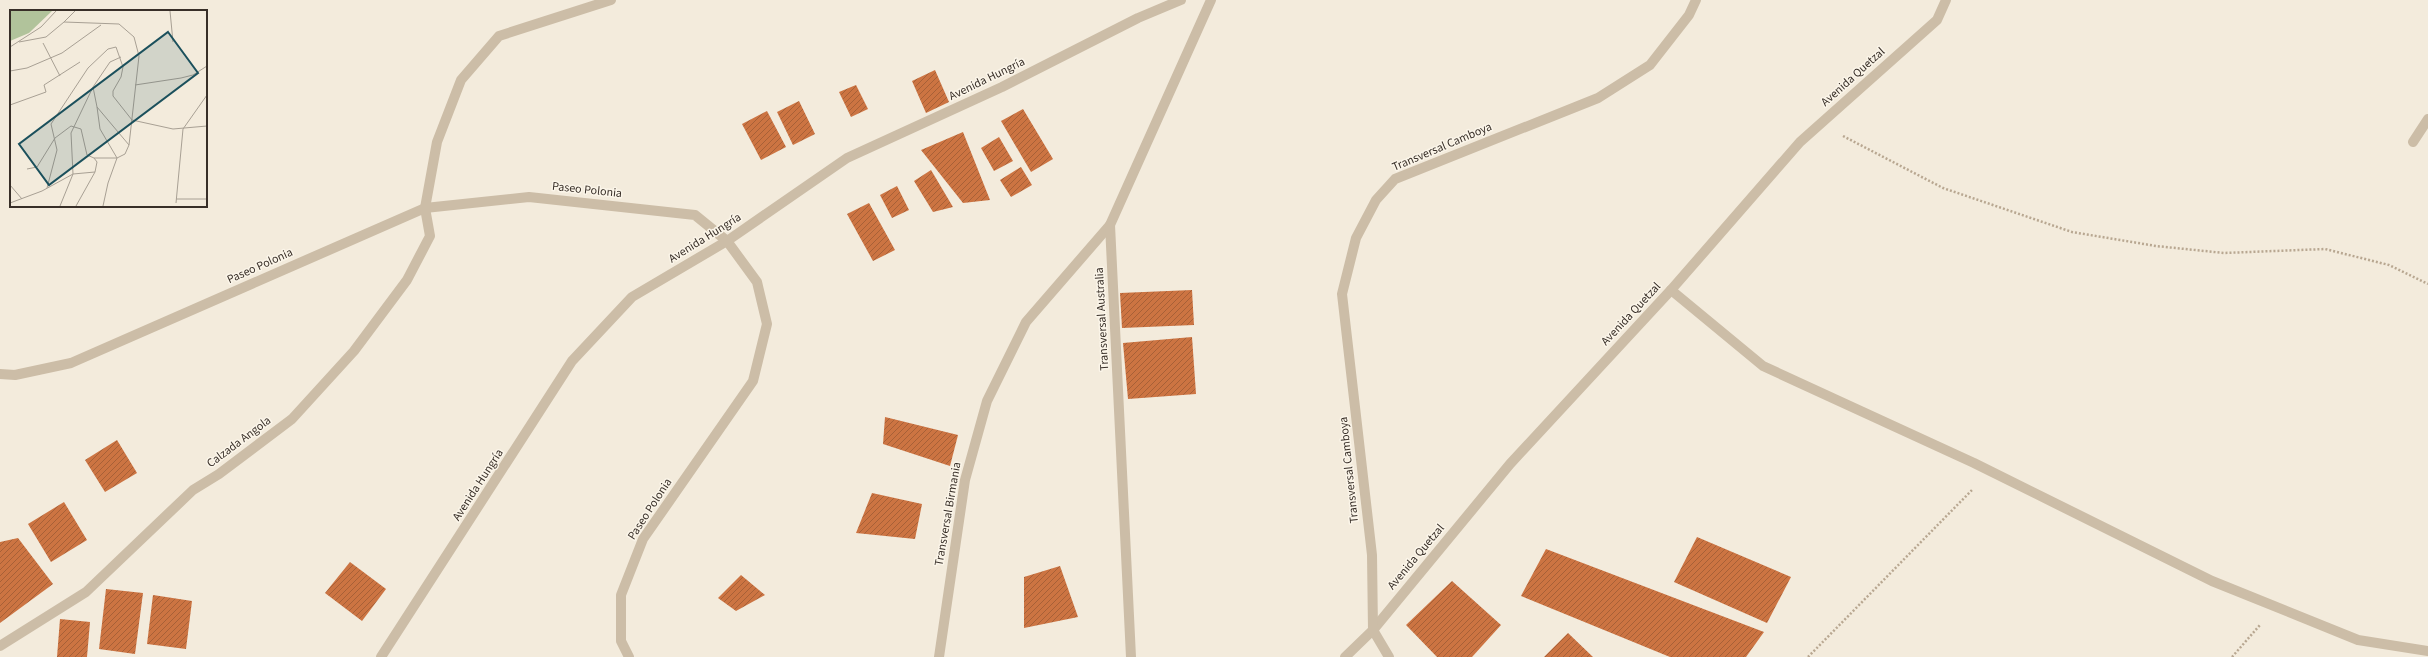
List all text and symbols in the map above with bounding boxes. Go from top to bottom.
inset map [10,10,207,207]
street label: Avenida Quetzal [1817,44,1889,110]
street label: Avenida Hungría [946,53,1028,105]
street label: Transversal Camboya [1389,118,1495,176]
street label: Paseo Polonia [551,178,623,202]
street label: Avenida Hungría [665,209,745,267]
street label: Paseo Polonia [224,244,296,288]
street label: Transversal Australia [1091,267,1113,371]
street label: Avenida Quetzal [1597,279,1665,349]
street label: Calzada Angola [203,412,275,472]
street label: Transversal Camboya [1335,416,1363,524]
street label: Avenida Hungría [448,446,508,524]
street label: Transversal Birmania [930,461,966,567]
street label: Paseo Polonia [624,475,676,543]
street label: Avenida Quetzal [1383,521,1449,593]

